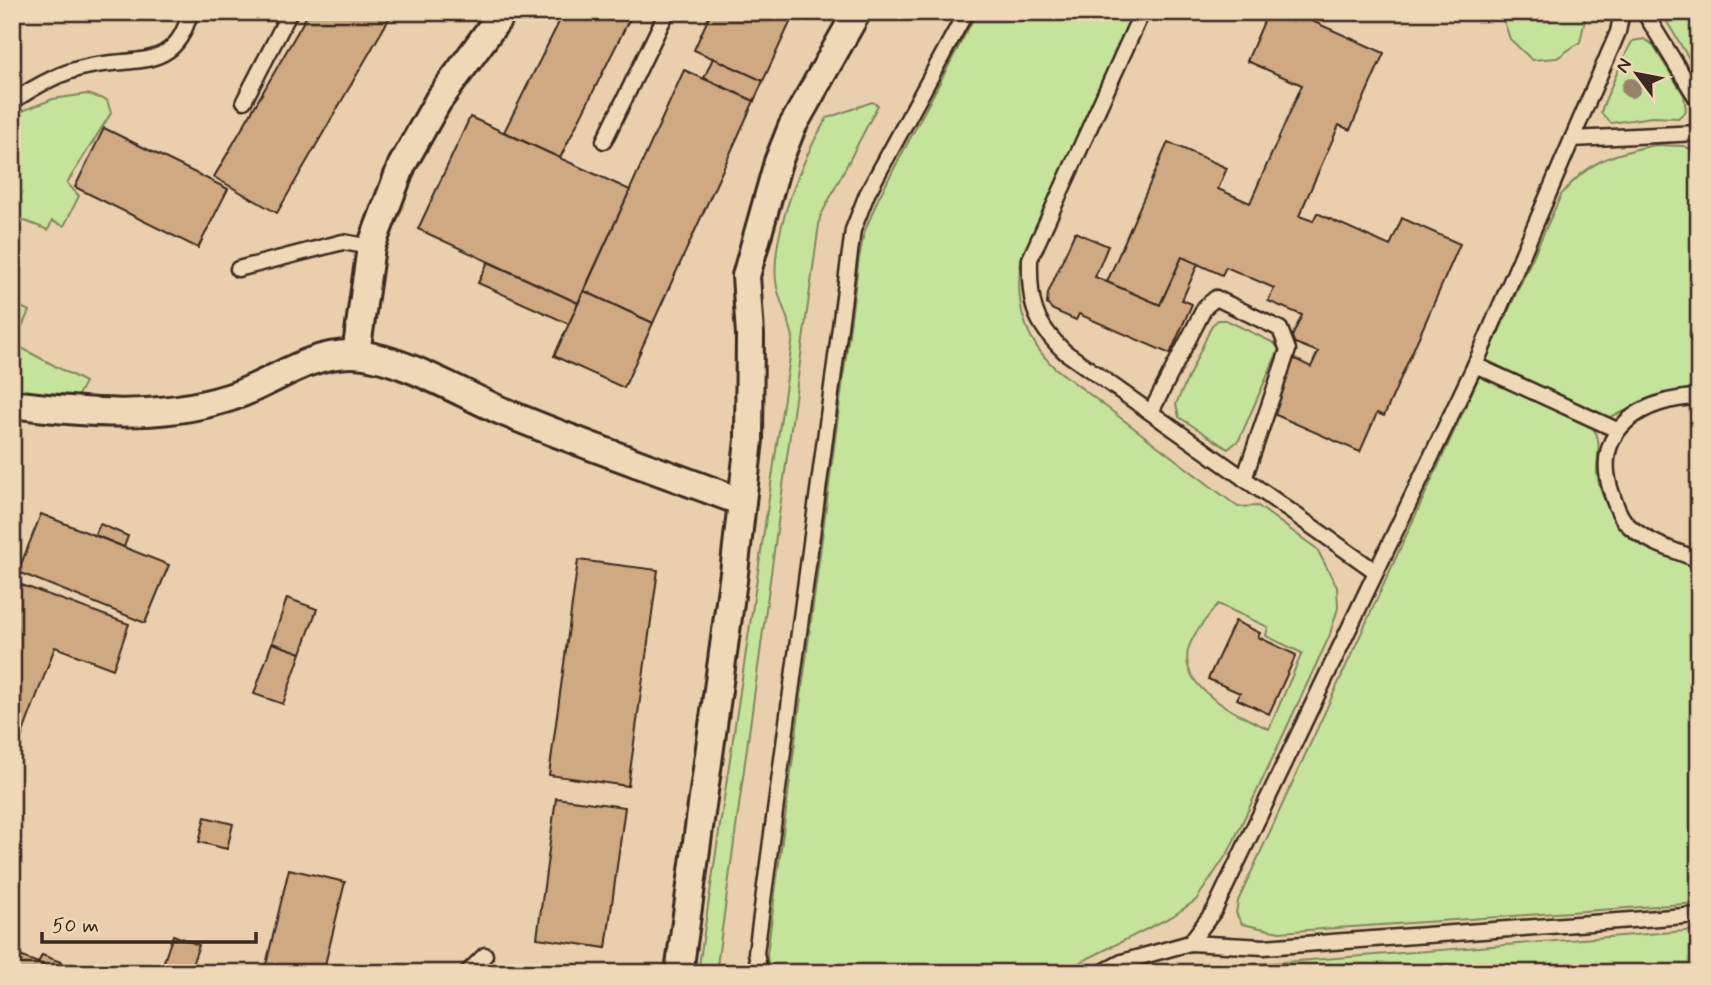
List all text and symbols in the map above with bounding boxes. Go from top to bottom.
north arrow [1602,38,1672,108]
text: N [1610,54,1638,78]
scale bar [42,901,256,945]
text: 50 m [52,912,99,940]

